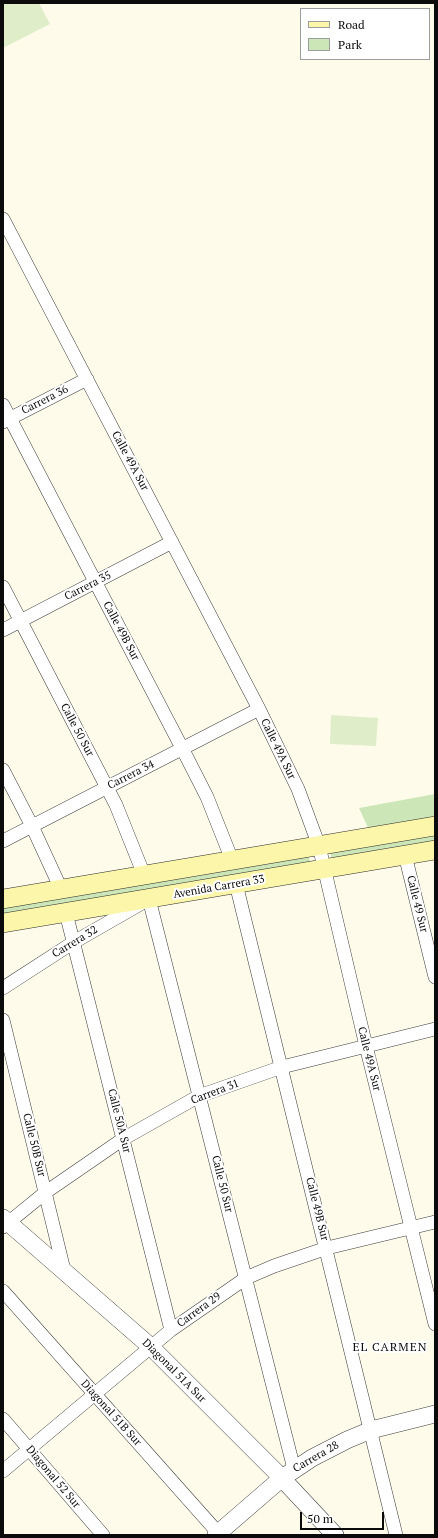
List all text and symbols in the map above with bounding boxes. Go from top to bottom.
legend [300,8,430,60]
text: Road [338,17,365,32]
text: Park [338,37,362,52]
street label: Carrera 36 [19,383,71,417]
street label: Calle 49A Sur [109,429,151,493]
street label: Carrera 35 [62,569,114,603]
street label: Calle 49B Sur [100,599,142,663]
street label: Calle 50 Sur [57,701,97,759]
street label: Calle 49A Sur [258,717,298,781]
street label: Carrera 34 [105,758,157,792]
street label: Avenida Carrera 33 [172,872,266,902]
street label: Calle 49 Sur [404,874,430,934]
street label: Carrera 32 [50,923,100,961]
street label: Calle 49A Sur [355,1025,383,1093]
street label: Carrera 31 [189,1077,241,1107]
street label: Calle 50A Sur [105,1087,133,1155]
street label: Calle 50B Sur [20,1112,48,1178]
street label: Calle 50 Sur [209,1154,235,1214]
street label: Calle 49B Sur [303,1176,331,1242]
street label: Carrera 29 [175,1290,223,1330]
street label: Diagonal 51A Sur [139,1336,209,1406]
district label: EL CARMEN [353,1341,427,1355]
street label: Diagonal 51B Sur [78,1377,144,1449]
street label: Carrera 28 [291,1439,341,1475]
street label: Diagonal 52 Sur [23,1443,83,1511]
scale bar [302,1504,386,1530]
text: 50 m [307,1511,333,1526]

